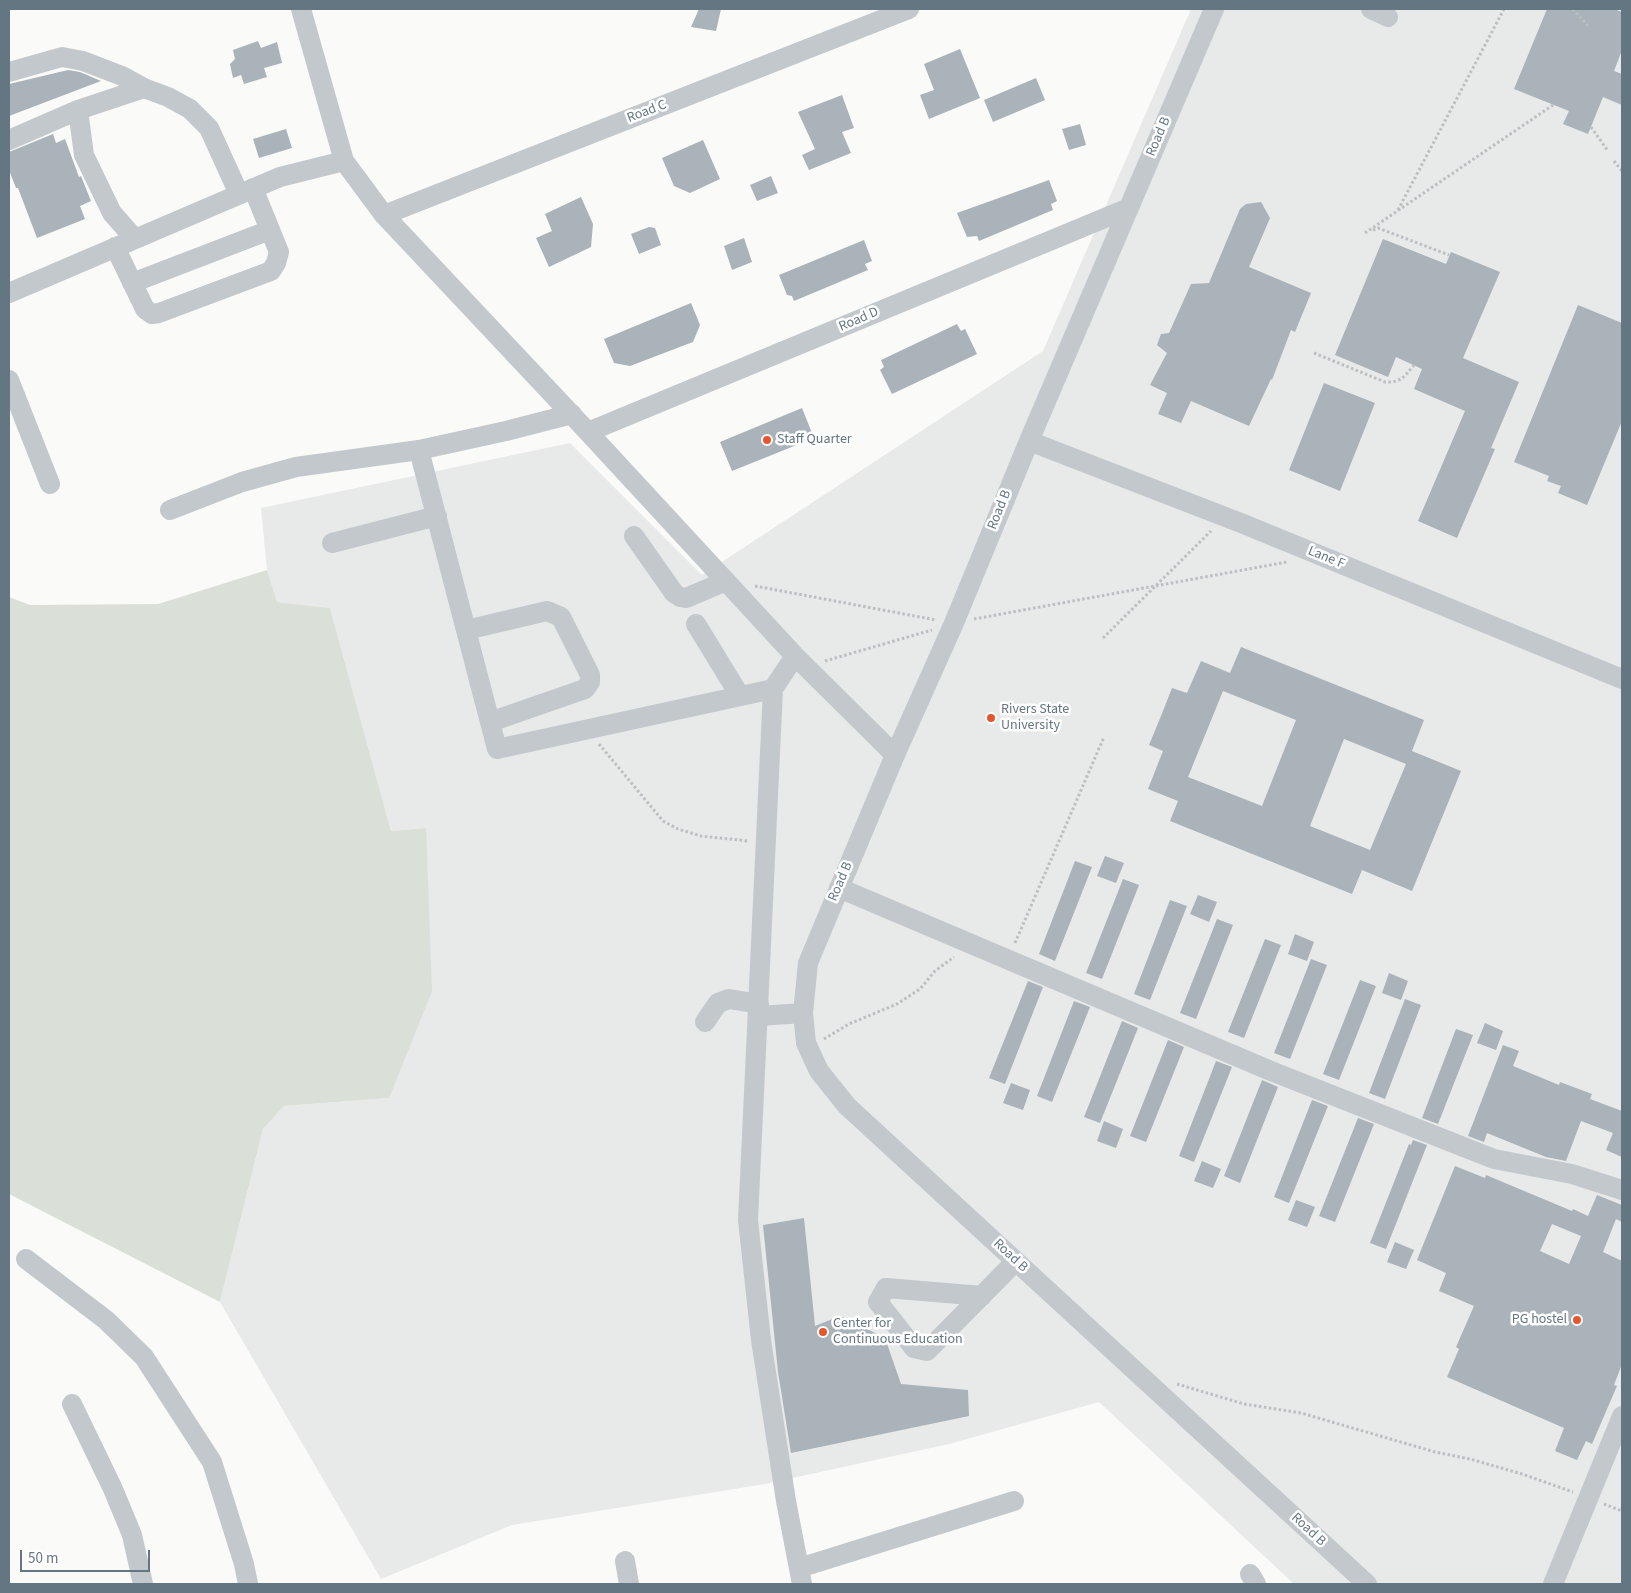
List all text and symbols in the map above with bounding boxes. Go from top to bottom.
street label: Road C [625,97,669,127]
street label: Road B [1143,115,1175,159]
street label: Road D [837,304,881,336]
place label: Staff Quarter [777,432,852,448]
marker: Staff Quarter [761,434,773,446]
street label: Road B [985,488,1015,532]
street label: Lane F [1305,543,1347,573]
place label: Rivers State University [1001,702,1069,734]
marker: Rivers State University [985,712,997,724]
street label: Road B [825,860,857,904]
street label: Road B [989,1236,1031,1276]
place label: PG hostel [1512,1312,1567,1328]
marker: PG hostel [1571,1314,1583,1326]
place label: Center for Continuous Education [833,1316,963,1348]
marker: Center for Continuous Education [817,1326,829,1338]
street label: Road B [1287,1510,1329,1550]
scale bar [22,1540,152,1572]
text: 50 m [28,1548,58,1569]

